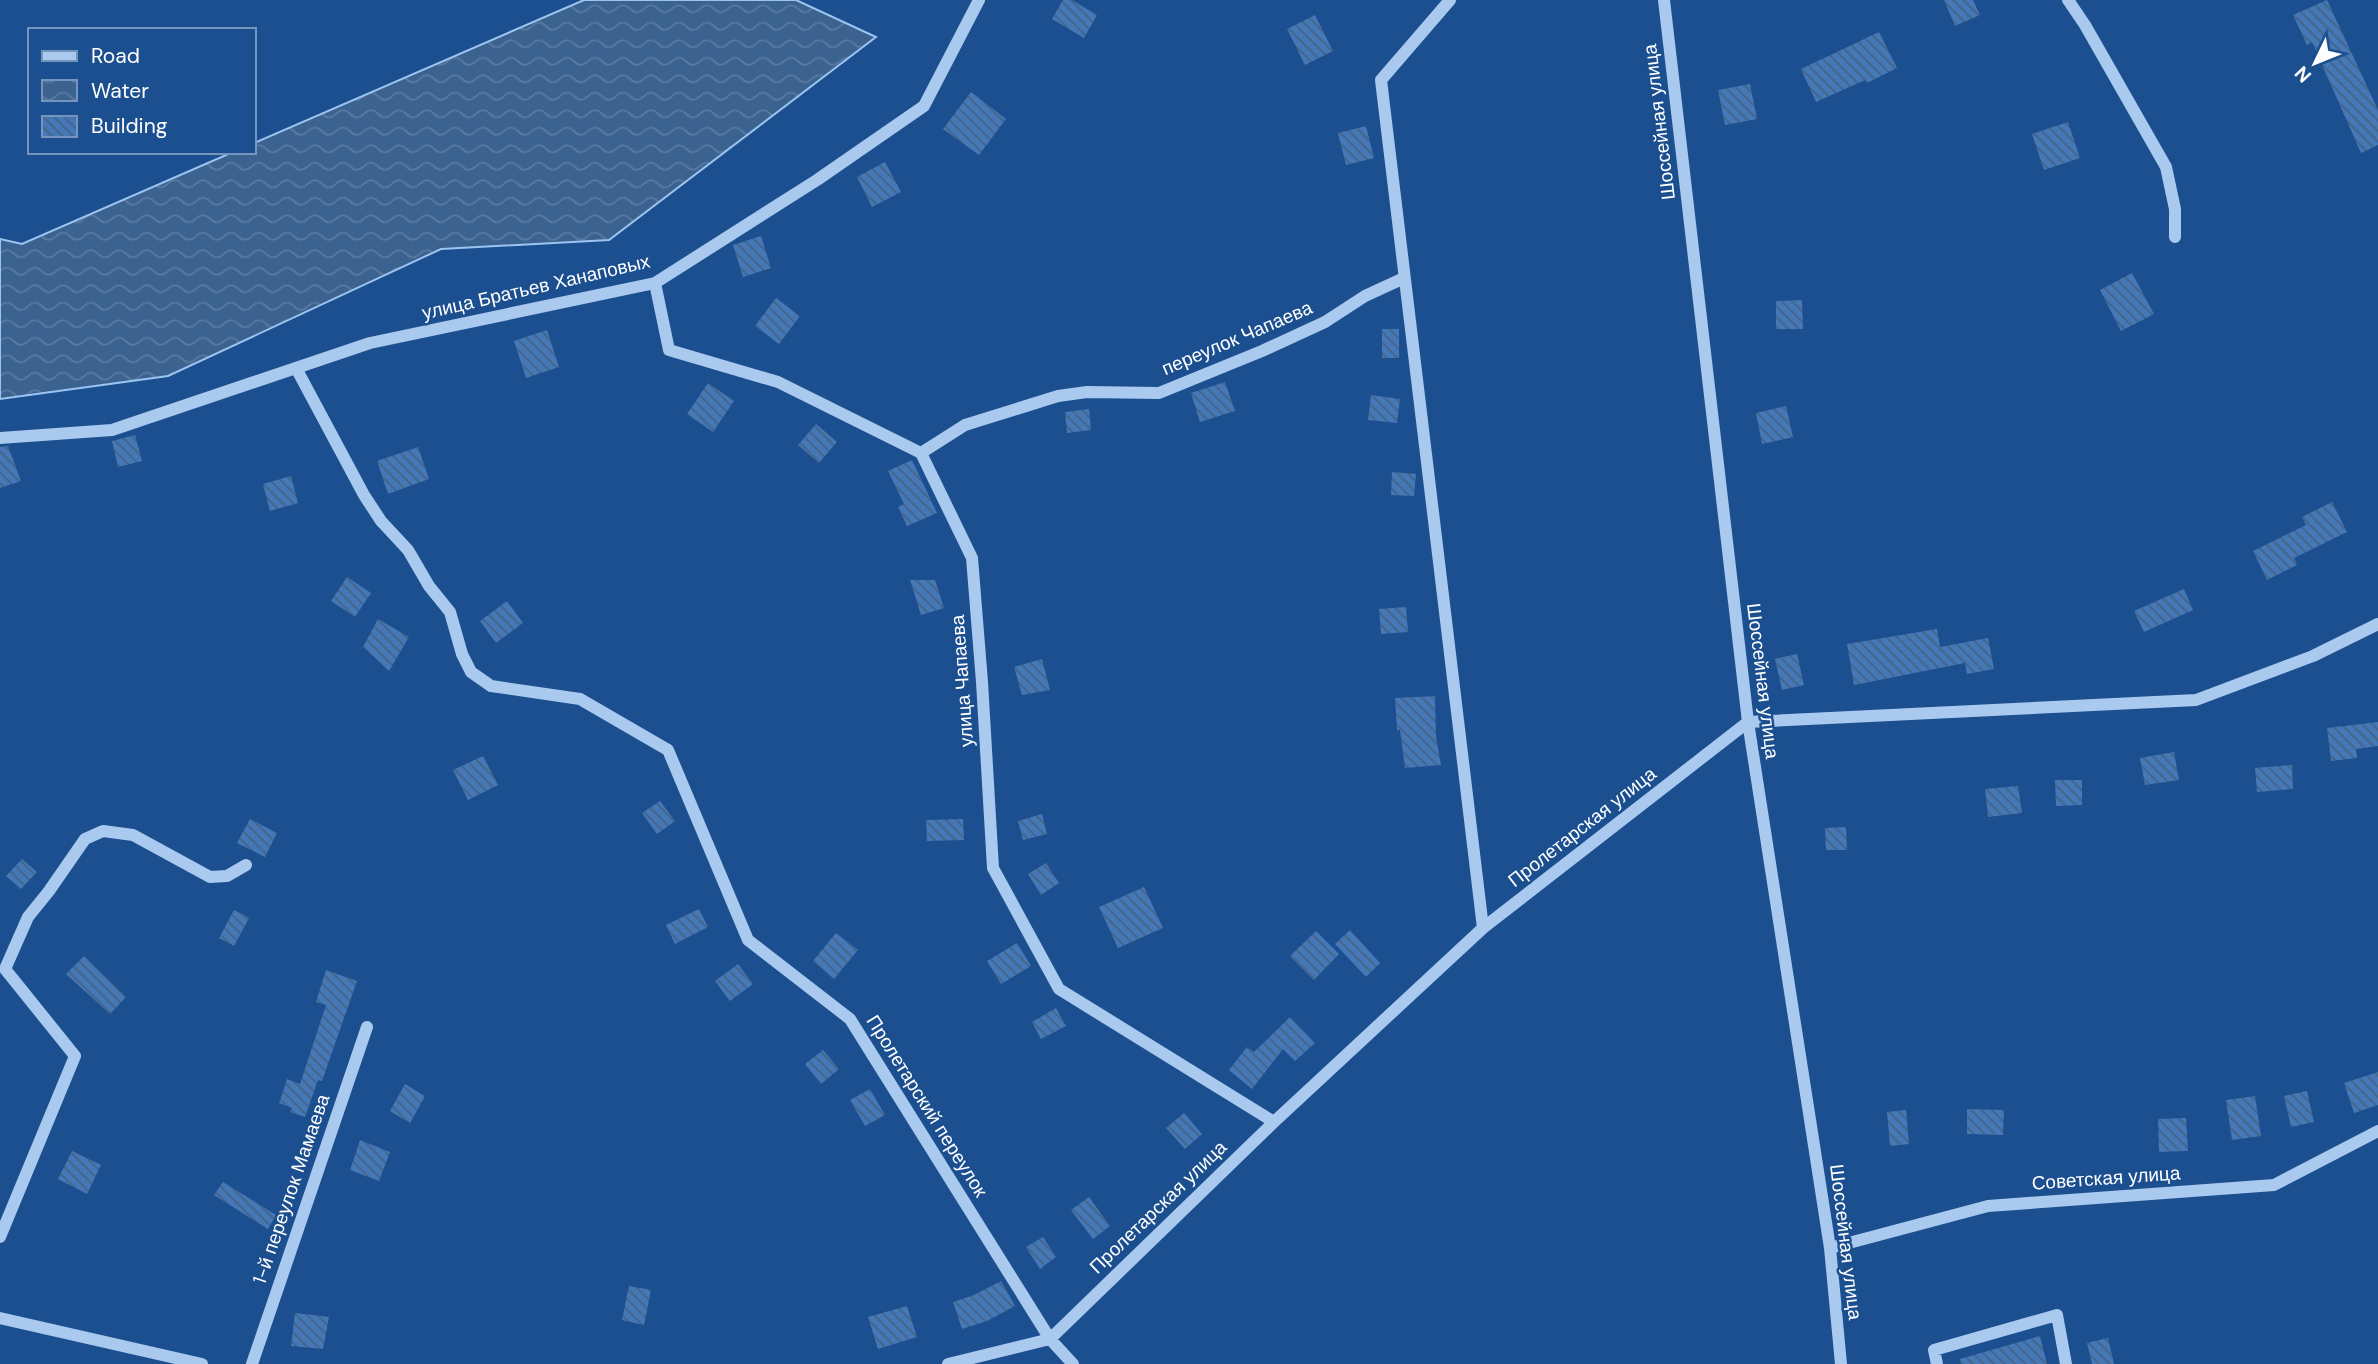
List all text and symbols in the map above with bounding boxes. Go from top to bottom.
legend [28,28,256,154]
north arrow [2280,28,2350,98]
text: Road [91,42,140,70]
street label: Шоссейная улица [1637,42,1681,201]
text: N [2289,61,2317,88]
text: Water [91,77,149,105]
text: Building [91,112,168,140]
street label: улица Братьев Ханаповых [420,248,653,325]
street label: переулок Чапаева [1158,295,1316,381]
street label: Шоссейная улица [1741,602,1785,761]
street label: улица Чапаева [945,614,979,748]
street label: Пролетарская улица [1503,761,1662,893]
street label: Пролетарский переулок [861,1010,994,1202]
street label: 1-й переулок Мамаева [247,1090,335,1287]
street label: Пролетарская улица [1084,1135,1232,1279]
street label: Советская улица [2031,1160,2182,1196]
street label: Шоссейная улица [1824,1163,1868,1322]

